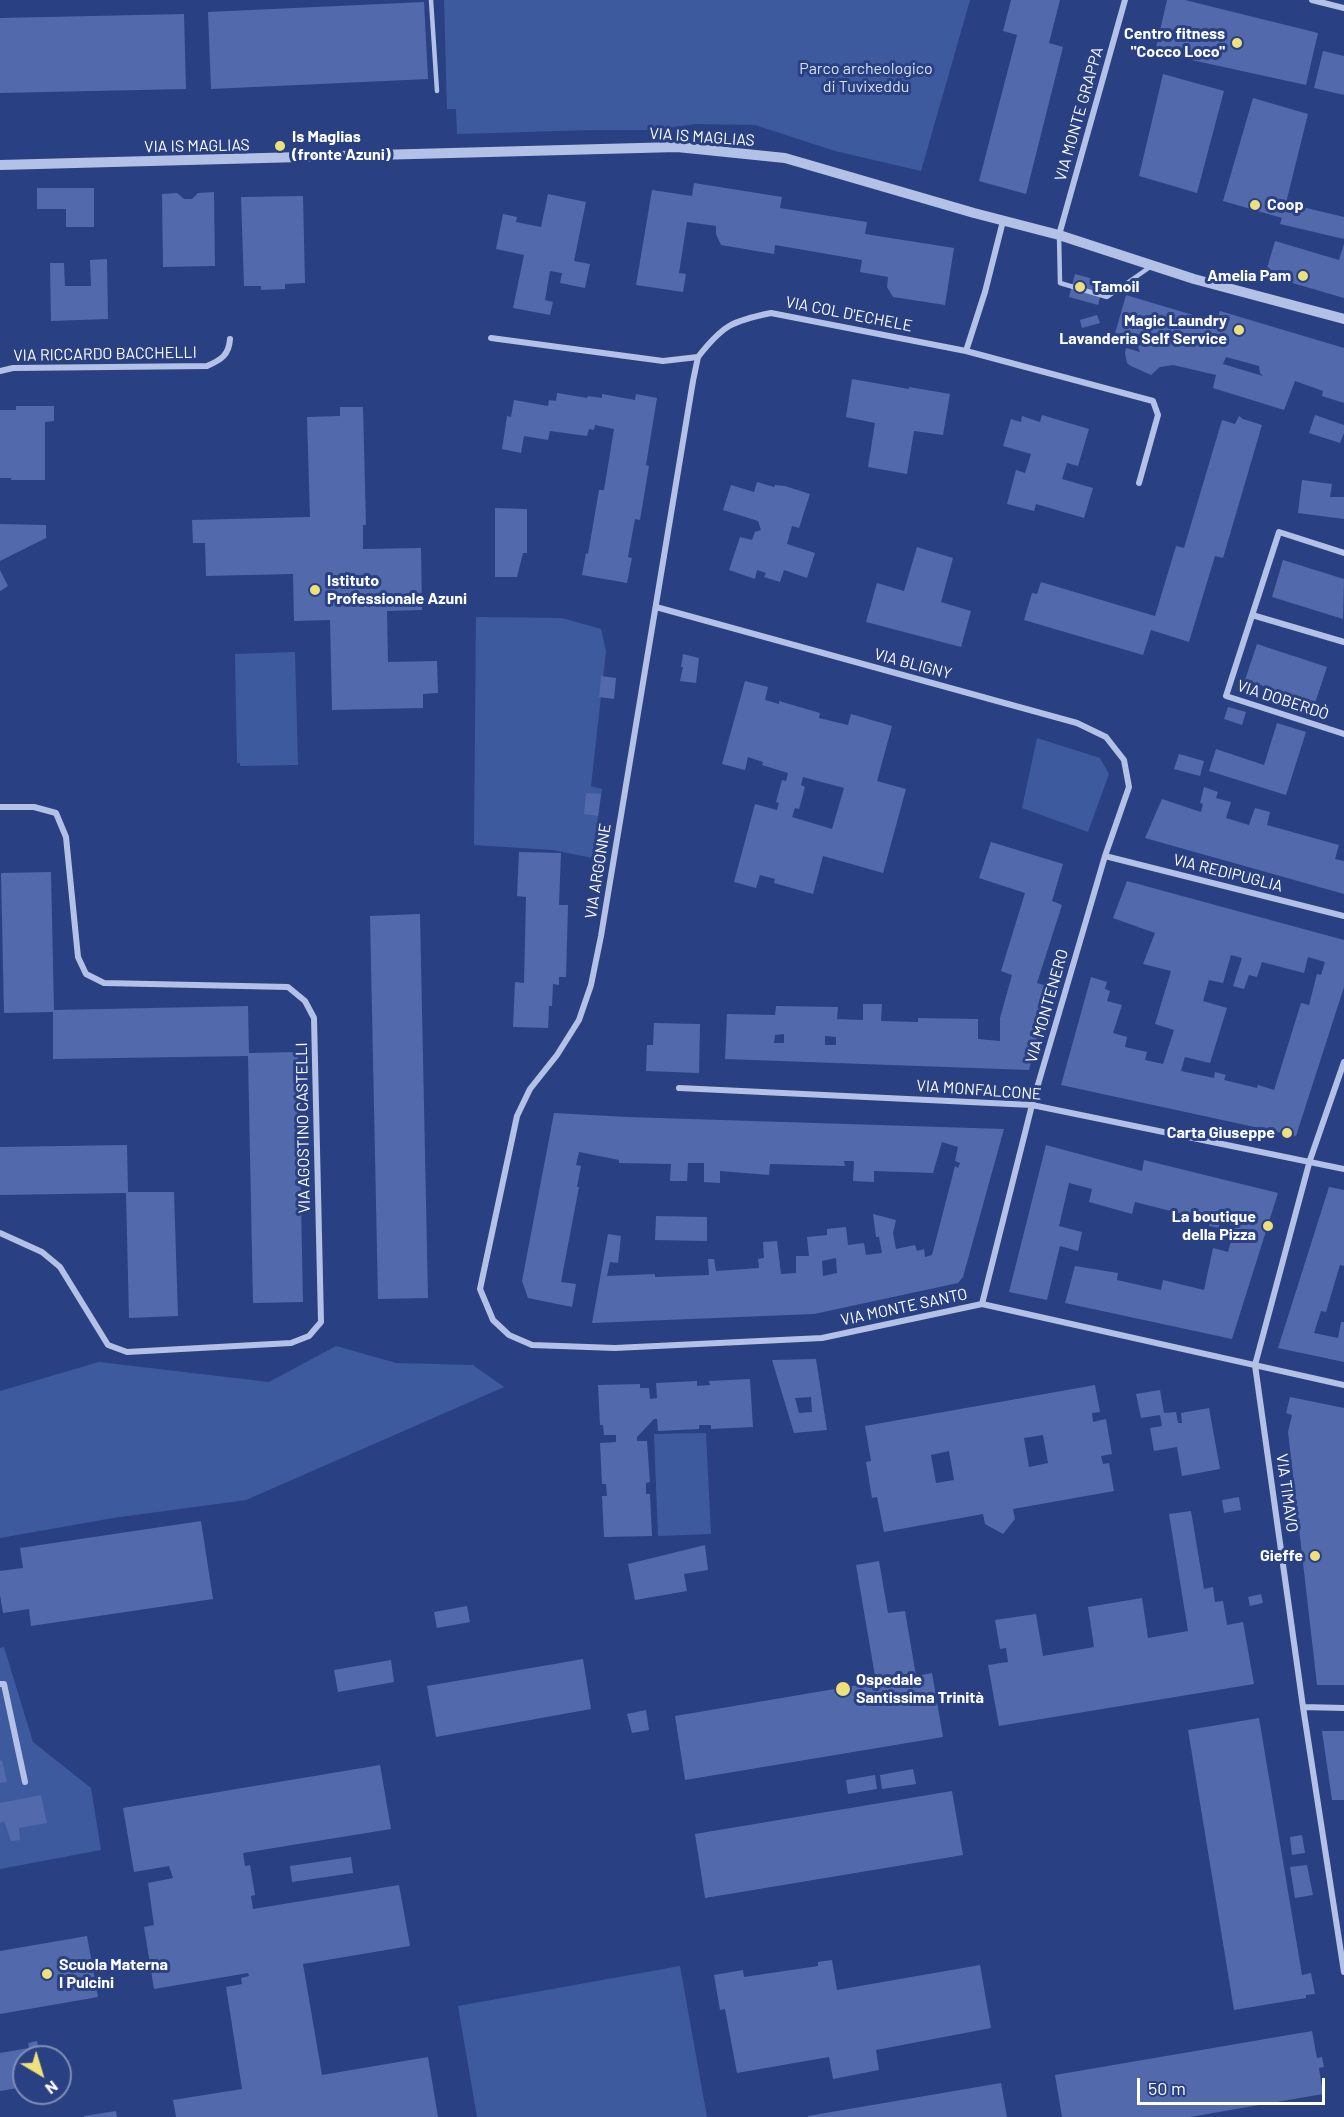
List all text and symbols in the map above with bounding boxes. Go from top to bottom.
place label: Centro fitness "Cocco Loco" [1124,24,1225,62]
marker: Centro fitness "Cocco Loco" [1230,36,1244,50]
street label: VIA MONTE GRAPPA [1051,45,1107,183]
park label: Parco archeologico di Tuvixeddu [799,59,933,97]
street label: VIA IS MAGLIAS [649,124,755,150]
place label: Is Maglias (fronte Azuni) [292,127,390,165]
street label: VIA IS MAGLIAS [144,135,250,157]
marker: Is Maglias (fronte Azuni) [273,139,287,153]
place label: Coop [1267,195,1304,215]
marker: Coop [1248,198,1262,212]
place label: Amelia Pam [1207,266,1291,286]
marker: Amelia Pam [1296,269,1310,283]
place label: Tamoil [1092,277,1139,297]
marker: Tamoil [1073,280,1087,294]
street label: VIA COL D'ECHELE [784,292,914,336]
place label: Magic Laundry Lavanderia Self Service [1059,311,1227,349]
marker: Magic Laundry Lavanderia Self Service [1232,323,1246,337]
street label: VIA RICCARDO BACCHELLI [13,343,197,365]
place label: Istituto Professionale Azuni [327,571,467,609]
marker: Istituto Professionale Azuni [308,583,322,597]
street label: VIA BLIGNY [872,644,954,684]
street label: VIA DOBERDÒ [1235,676,1331,724]
street label: VIA ARGONNE [581,822,615,920]
street label: VIA REDIPUGLIA [1171,850,1285,896]
street label: VIA MONTENERO [1022,947,1072,1065]
street label: VIA AGOSTINO CASTELLI [292,1042,314,1214]
street label: VIA MONFALCONE [916,1076,1042,1104]
place label: Carta Giuseppe [1167,1123,1275,1143]
marker: Carta Giuseppe [1280,1126,1294,1140]
place label: La boutique della Pizza [1172,1207,1256,1245]
marker: La boutique della Pizza [1261,1219,1275,1233]
street label: VIA MONTE SANTO [839,1284,969,1330]
street label: VIA TIMAVO [1272,1452,1302,1534]
place label: Gieffe [1260,1546,1303,1566]
marker: Gieffe [1308,1549,1322,1563]
place label: Ospedale Santissima Trinità [856,1670,984,1708]
marker: Ospedale Santissima Trinità [834,1680,852,1698]
place label: Scuola Materna I Pulcini [59,1955,168,1993]
marker: Scuola Materna I Pulcini [40,1967,54,1981]
north arrow [12,2045,72,2105]
scale bar [1140,2066,1328,2104]
text: N [42,2077,62,2099]
text: 50 m [1148,2077,1186,2099]

